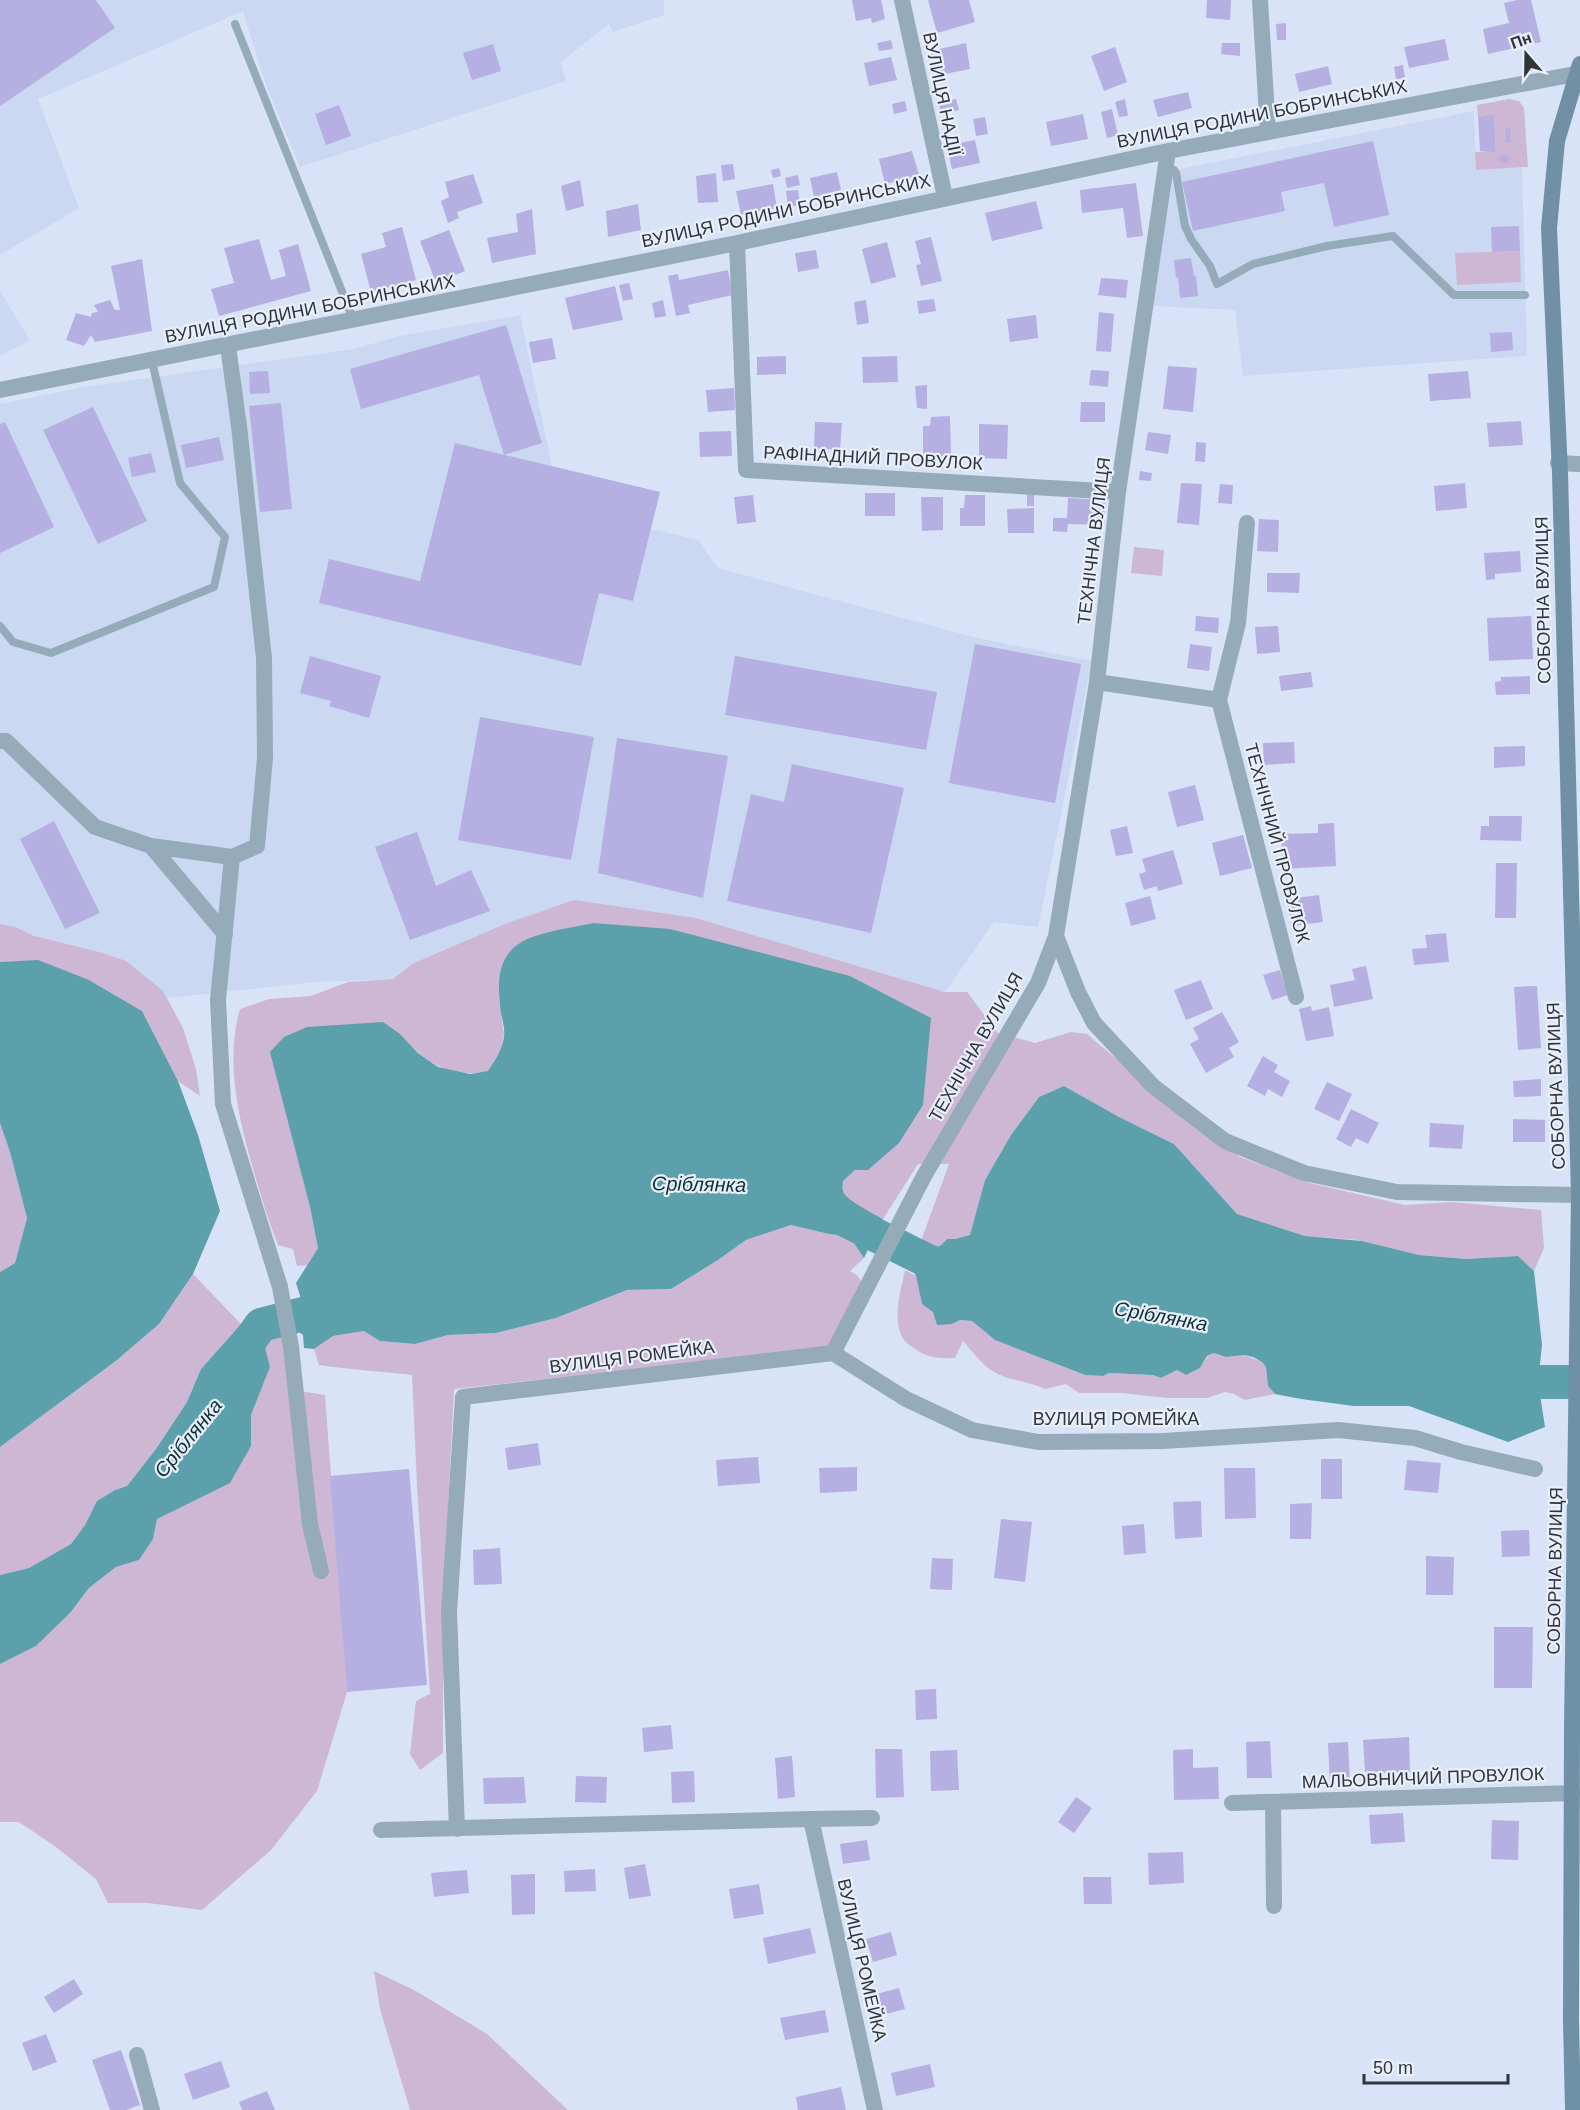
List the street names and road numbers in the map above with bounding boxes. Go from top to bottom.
street label: ВУЛИЦЯ НАДІЇ [919,30,965,158]
street label: ВУЛИЦЯ РОДИНИ БОБРИНСЬКИХ [1115,76,1409,152]
street label: ВУЛИЦЯ РОДИНИ БОБРИНСЬКИХ [640,171,932,251]
street label: ВУЛИЦЯ РОДИНИ БОБРИНСЬКИХ [163,271,457,347]
street label: РАФІНАДНИЙ ПРОВУЛОК [763,441,984,474]
street label: ТЕХНІЧНА ВУЛИЦЯ [1074,456,1114,626]
street label: СОБОРНА ВУЛИЦЯ [1532,516,1554,684]
street label: ТЕХНІЧНИЙ ПРОВУЛОК [1241,741,1314,946]
street label: ТЕХНІЧНА ВУЛИЦЯ [925,969,1027,1125]
street label: СОБОРНА ВУЛИЦЯ [1543,1002,1569,1170]
street label: ВУЛИЦЯ РОМЕЙКА [548,1336,716,1377]
street label: ВУЛИЦЯ РОМЕЙКА [1033,1408,1199,1429]
street label: СОБОРНА ВУЛИЦЯ [1544,1487,1566,1655]
street label: МАЛЬОВНИЧИЙ ПРОВУЛОК [1301,1763,1545,1792]
street label: ВУЛИЦЯ РОМЕЙКА [834,1876,891,2043]

